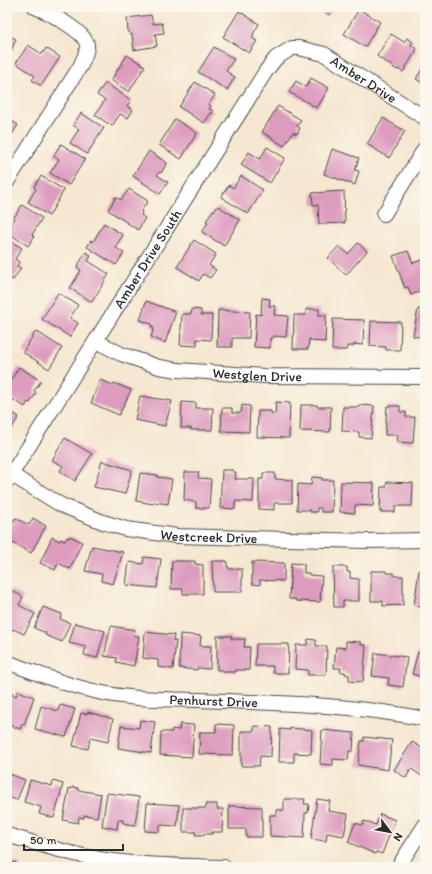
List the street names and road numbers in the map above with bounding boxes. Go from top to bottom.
street label: Amber Drive [327,52,400,107]
street label: Amber Drive South [110,206,185,311]
street label: Westglen Drive [212,364,302,385]
street label: Westcreek Drive [159,525,258,547]
street label: Penhurst Drive [169,691,259,711]

